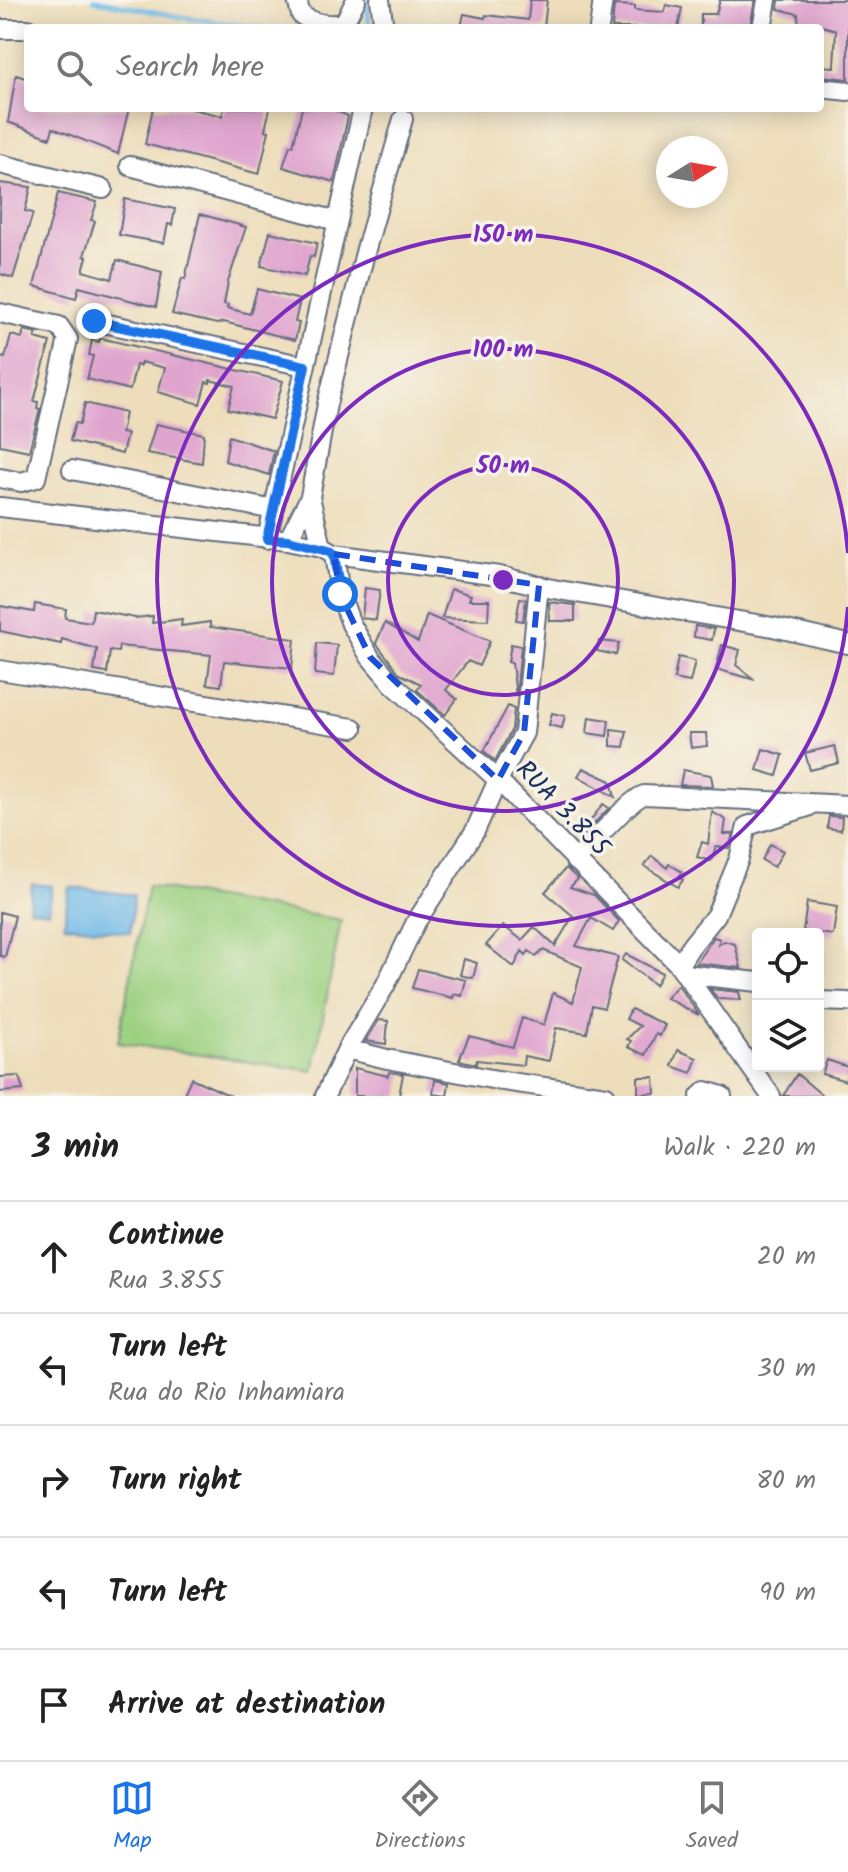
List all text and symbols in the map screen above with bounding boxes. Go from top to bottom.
search box [24,24,824,112]
text: Search here [116,44,264,92]
icon: search [52,46,96,90]
north arrow [656,136,728,208]
text: 150 m [473,216,533,255]
route end [76,303,112,339]
text: 100 m [473,331,533,370]
text: 50 m [475,447,530,486]
centre of rings [489,566,517,594]
route start [322,576,358,612]
street label: RUA 3.855 [505,751,621,869]
map controls [752,928,824,1072]
button: locate [752,928,824,1000]
button: layers [752,1000,824,1072]
text: 3 min [32,1121,119,1175]
text: Walk · 220 m [664,1127,816,1169]
text: Continue [108,1212,224,1260]
icon: ahead [32,1235,76,1279]
text: 20 m [757,1236,816,1278]
text: Rua 3.855 [108,1260,223,1302]
text: Turn left [108,1324,227,1372]
icon: left [32,1347,76,1391]
text: 30 m [757,1348,816,1390]
text: Rua do Rio Inhamiara [108,1372,345,1414]
text: Turn right [108,1457,241,1505]
icon: right [32,1459,76,1503]
text: 80 m [756,1460,816,1502]
text: Turn left [108,1569,227,1617]
icon: left [32,1571,76,1615]
text: 90 m [759,1572,816,1614]
text: Arrive at destination [108,1681,385,1729]
icon: arrive [32,1683,76,1727]
tab: Map [110,1776,154,1859]
tab: Directions [374,1776,466,1859]
tab: Saved [686,1776,738,1859]

